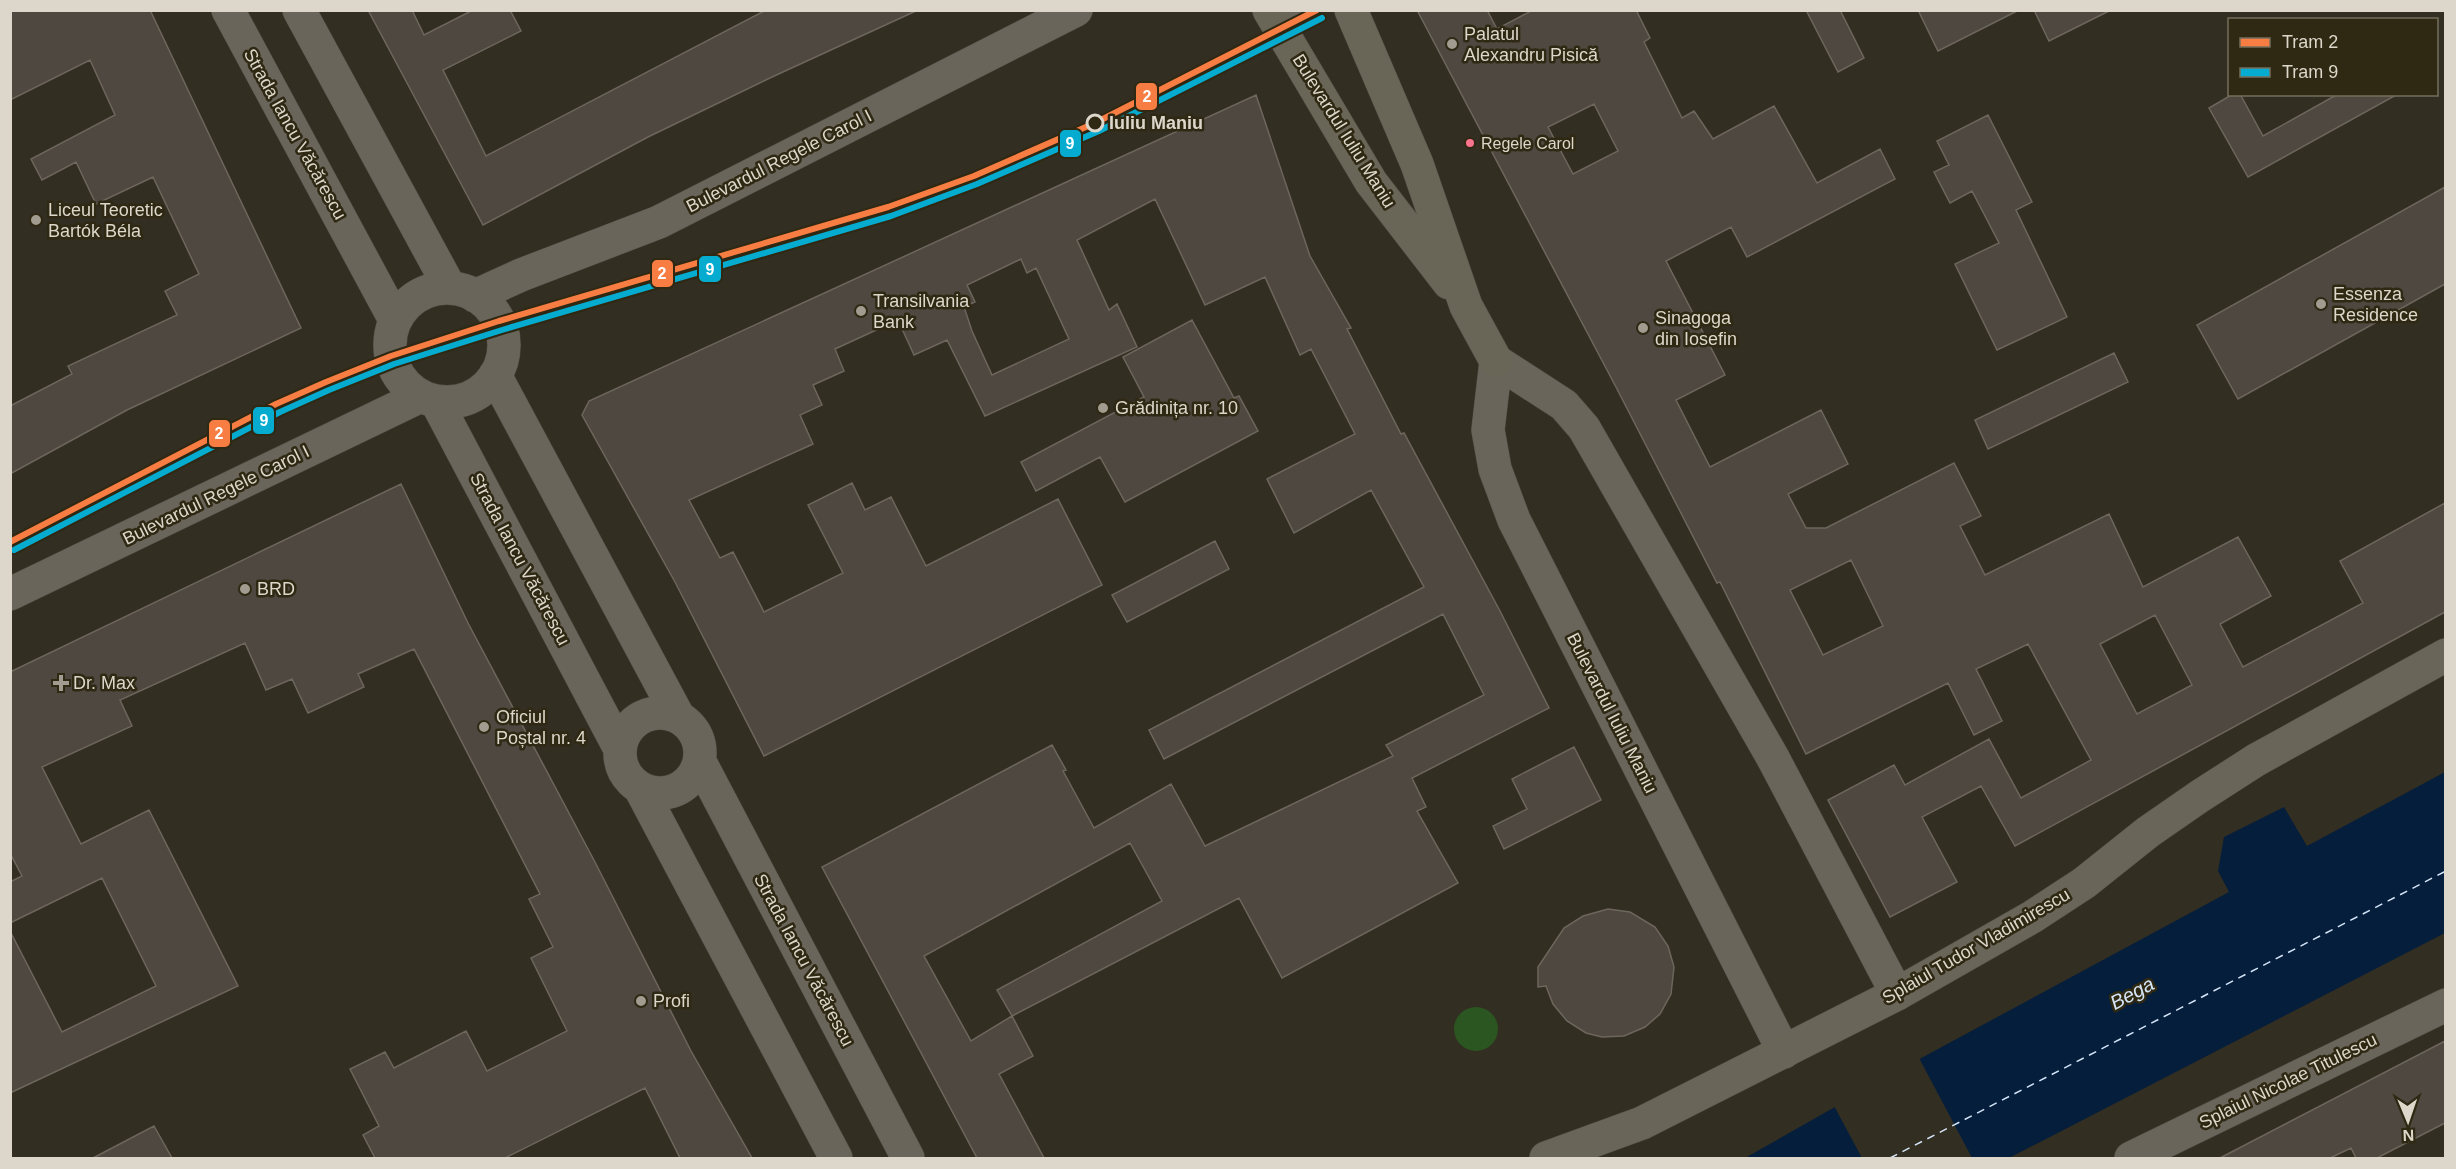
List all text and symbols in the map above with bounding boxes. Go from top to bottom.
legend [2228,18,2438,96]
place label: Palatul Alexandru Pisică [1464,24,1599,65]
text: Tram 2 [2282,32,2338,52]
marker: Palatul Alexandru Pisică [1445,37,1459,51]
street label: Strada Iancu Văcărescu [240,45,350,223]
street label: Bulevardul Iuliu Maniu [1289,51,1399,211]
text: Tram 9 [2282,62,2338,82]
line badge: 2 [1135,82,1158,111]
text: 2 [1143,88,1152,105]
street label: Bulevardul Regele Carol I [683,106,875,216]
place label: Iuliu Maniu [1109,113,1203,133]
marker: Iuliu Maniu [1086,114,1104,132]
line badge: 9 [1059,129,1082,158]
text: 9 [1066,135,1075,152]
place label: Regele Carol [1481,135,1574,152]
marker: Regele Carol [1464,137,1476,149]
place label: Liceul Teoretic Bartók Béla [48,200,163,241]
marker: Liceul Teoretic Bartók Béla [29,213,43,227]
line badge: 9 [698,255,722,283]
line badge: 2 [651,259,674,288]
text: 9 [706,261,715,278]
text: 2 [658,265,667,282]
place label: Essenza Residence [2333,284,2418,325]
place label: Transilvania Bank [873,291,970,332]
marker: Essenza Residence [2314,297,2328,311]
marker: Transilvania Bank [854,304,868,318]
place label: Sinagoga din Iosefin [1655,308,1737,349]
marker: Sinagoga din Iosefin [1636,321,1650,335]
place label: Grădinița nr. 10 [1115,398,1238,418]
marker: Grădinița nr. 10 [1096,401,1110,415]
line badge: 9 [252,406,275,435]
text: 9 [260,412,269,429]
line badge: 2 [208,419,231,448]
text: 2 [215,425,224,442]
street label: Bulevardul Regele Carol I [119,441,313,549]
street label: Strada Iancu Văcărescu [466,469,574,649]
place label: BRD [257,579,295,599]
marker: BRD [238,582,252,596]
street label: Bulevardul Iuliu Maniu [1563,630,1661,796]
place label: Dr. Max [73,673,135,693]
marker: Dr. Max [54,676,68,690]
place label: Oficiul Poștal nr. 4 [496,707,586,748]
marker: Oficiul Poștal nr. 4 [477,720,491,734]
street label: Strada Iancu Văcărescu [750,870,858,1050]
street label: Splaiul Tudor Vladimirescu [1879,884,2073,1008]
water label: Bega [2106,972,2158,1014]
place label: Profi [653,991,690,1011]
marker: Profi [634,994,648,1008]
street label: Splaiul Nicolae Titulescu [2196,1029,2380,1133]
north arrow [2378,1091,2438,1151]
text: N [2402,1127,2415,1144]

